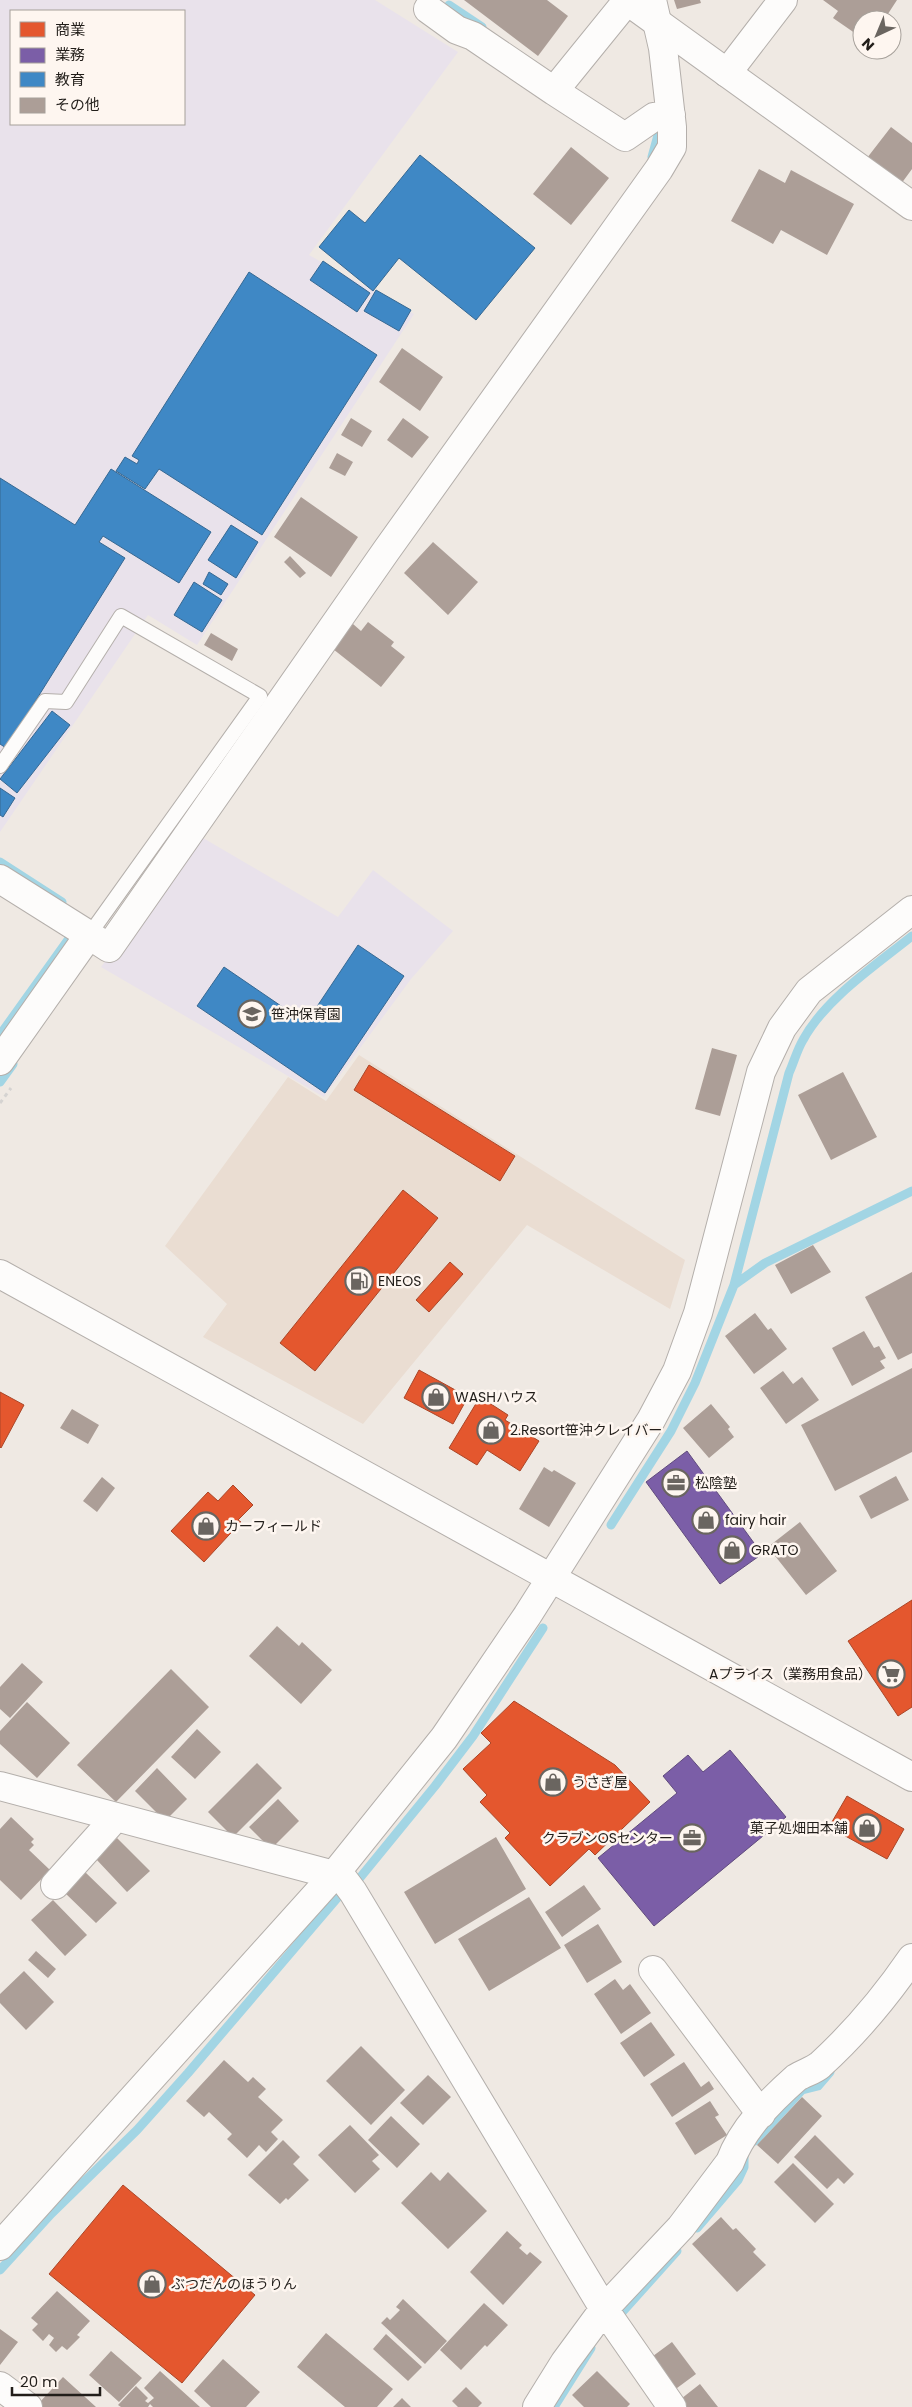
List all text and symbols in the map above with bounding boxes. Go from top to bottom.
legend [10,10,185,125]
north arrow [852,10,902,60]
text: 商業 [55,19,85,40]
text: N [857,34,879,55]
text: 業務 [55,44,85,65]
text: 教育 [55,69,85,90]
text: その他 [55,94,100,115]
school or university icon: 笹沖保育園 [237,999,267,1029]
place label: 笹沖保育園 [271,1004,341,1024]
fuel station icon: ENEOS [344,1266,374,1296]
place label: ENEOS [378,1271,421,1291]
shop icon: WASHハウス [421,1382,451,1412]
place label: WASHハウス [455,1387,538,1407]
shop icon: 2.Resort笹沖クレイバー [476,1415,506,1445]
place label: 2.Resort笹沖クレイバー [510,1420,663,1440]
office icon: 松陰塾 [661,1468,691,1498]
place label: 松陰塾 [695,1473,737,1493]
shop icon: fairy hair [691,1505,721,1535]
place label: fairy hair [725,1510,786,1530]
shop icon: カーフィールド [191,1511,221,1541]
place label: カーフィールド [225,1516,322,1536]
shop icon: GRATO [717,1535,747,1565]
place label: GRATO [751,1540,798,1560]
supermarket icon: Aプライス（業務用食品） [876,1659,906,1689]
place label: Aプライス（業務用食品） [709,1664,872,1684]
shop icon: うさぎ屋 [538,1767,568,1797]
place label: うさぎ屋 [572,1772,628,1792]
shop icon: 菓子処畑田本舗 [852,1813,882,1843]
place label: 菓子処畑田本舗 [750,1818,848,1838]
office icon: クラブンOSセンター [677,1823,707,1853]
place label: クラブンOSセンター [542,1828,673,1848]
shop icon: ぶつだんのほうりん [137,2269,167,2299]
place label: ぶつだんのほうりん [171,2274,297,2294]
scale bar [12,2364,100,2396]
text: 20 m [20,2371,58,2392]

